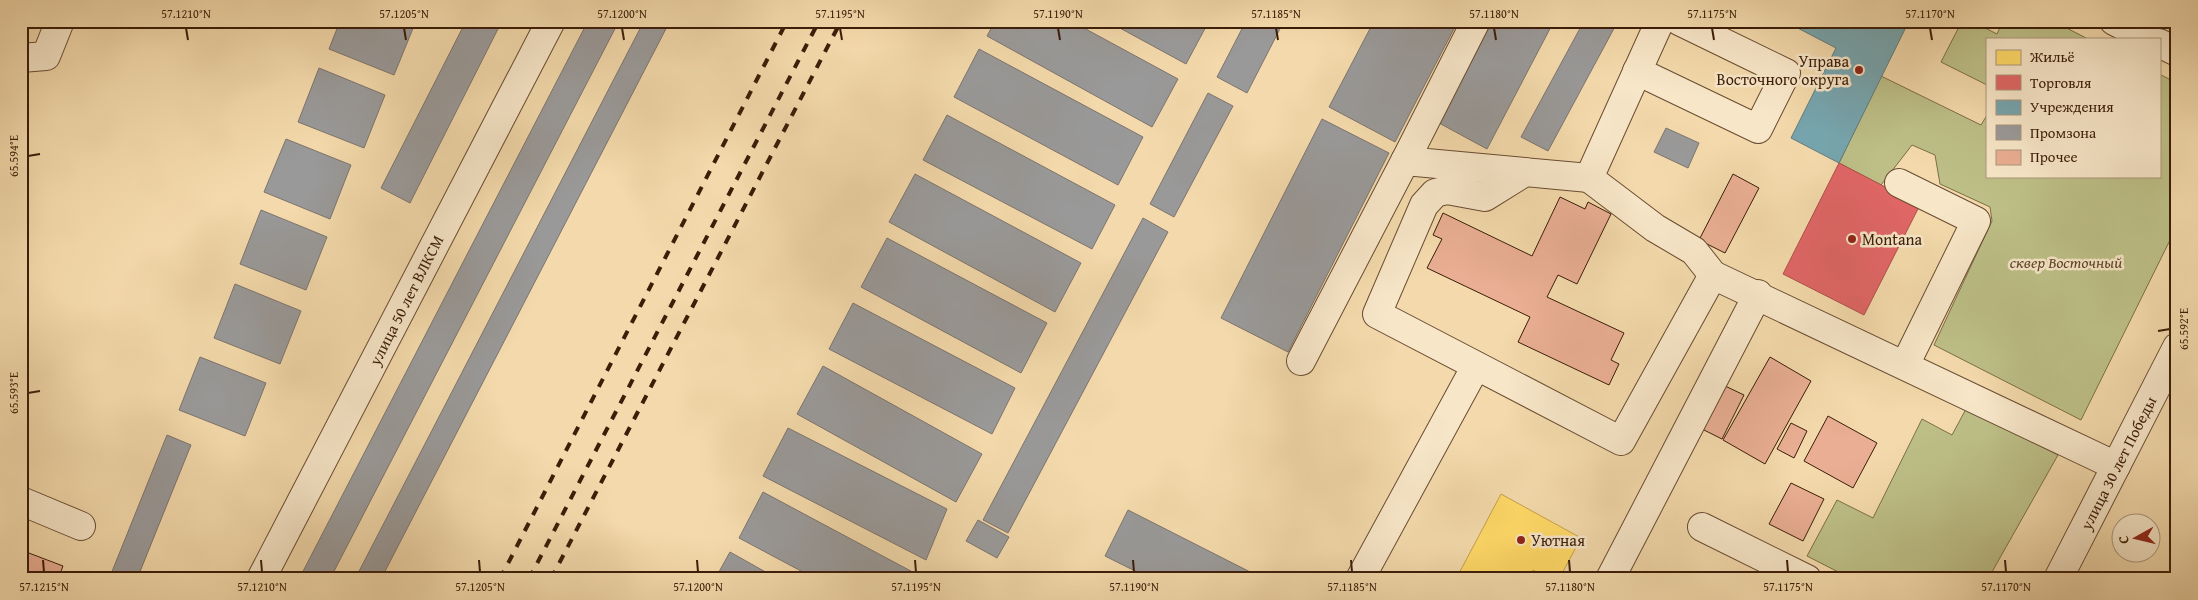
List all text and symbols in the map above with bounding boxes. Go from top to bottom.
text: 57.1210°N [161,5,211,22]
text: 57.1205°N [379,5,429,22]
text: 57.1200°N [597,5,647,22]
text: 57.1195°N [815,5,865,22]
text: 57.1190°N [1033,5,1083,22]
text: 57.1185°N [1251,5,1301,22]
text: 57.1180°N [1469,5,1519,22]
text: 57.1175°N [1687,5,1737,22]
text: 57.1170°N [1905,5,1955,22]
legend [1986,38,2160,178]
text: Жильё [2029,46,2075,67]
place label: Управа Восточного округа [1717,49,1849,91]
marker: Управа Восточного округа [1853,64,1865,76]
text: Торговля [2030,72,2092,93]
text: Учреждения [2030,96,2114,117]
text: Промзона [2030,122,2097,143]
text: 65.594°E [5,135,22,177]
text: Прочее [2030,146,2078,167]
place label: Montana [1862,227,1922,251]
street label: улица 50 лет ВЛКСМ [362,231,449,370]
marker: Montana [1846,233,1858,245]
park label: сквер Восточный [2010,250,2122,274]
text: 65.592°E [2175,308,2192,350]
text: 65.593°E [5,372,22,414]
street label: улица 30 лет Победы [2073,392,2162,535]
north arrow [2110,512,2160,562]
place label: Уютная [1531,528,1585,552]
marker: Уютная [1515,534,1527,546]
text: С [2113,534,2134,545]
text: 57.1215°N [19,578,69,595]
text: 57.1210°N [237,578,287,595]
text: 57.1205°N [455,578,505,595]
text: 57.1200°N [673,578,723,595]
text: 57.1195°N [891,578,941,595]
text: 57.1190°N [1109,578,1159,595]
text: 57.1185°N [1327,578,1377,595]
text: 57.1180°N [1545,578,1595,595]
text: 57.1175°N [1763,578,1813,595]
text: 57.1170°N [1981,578,2031,595]

